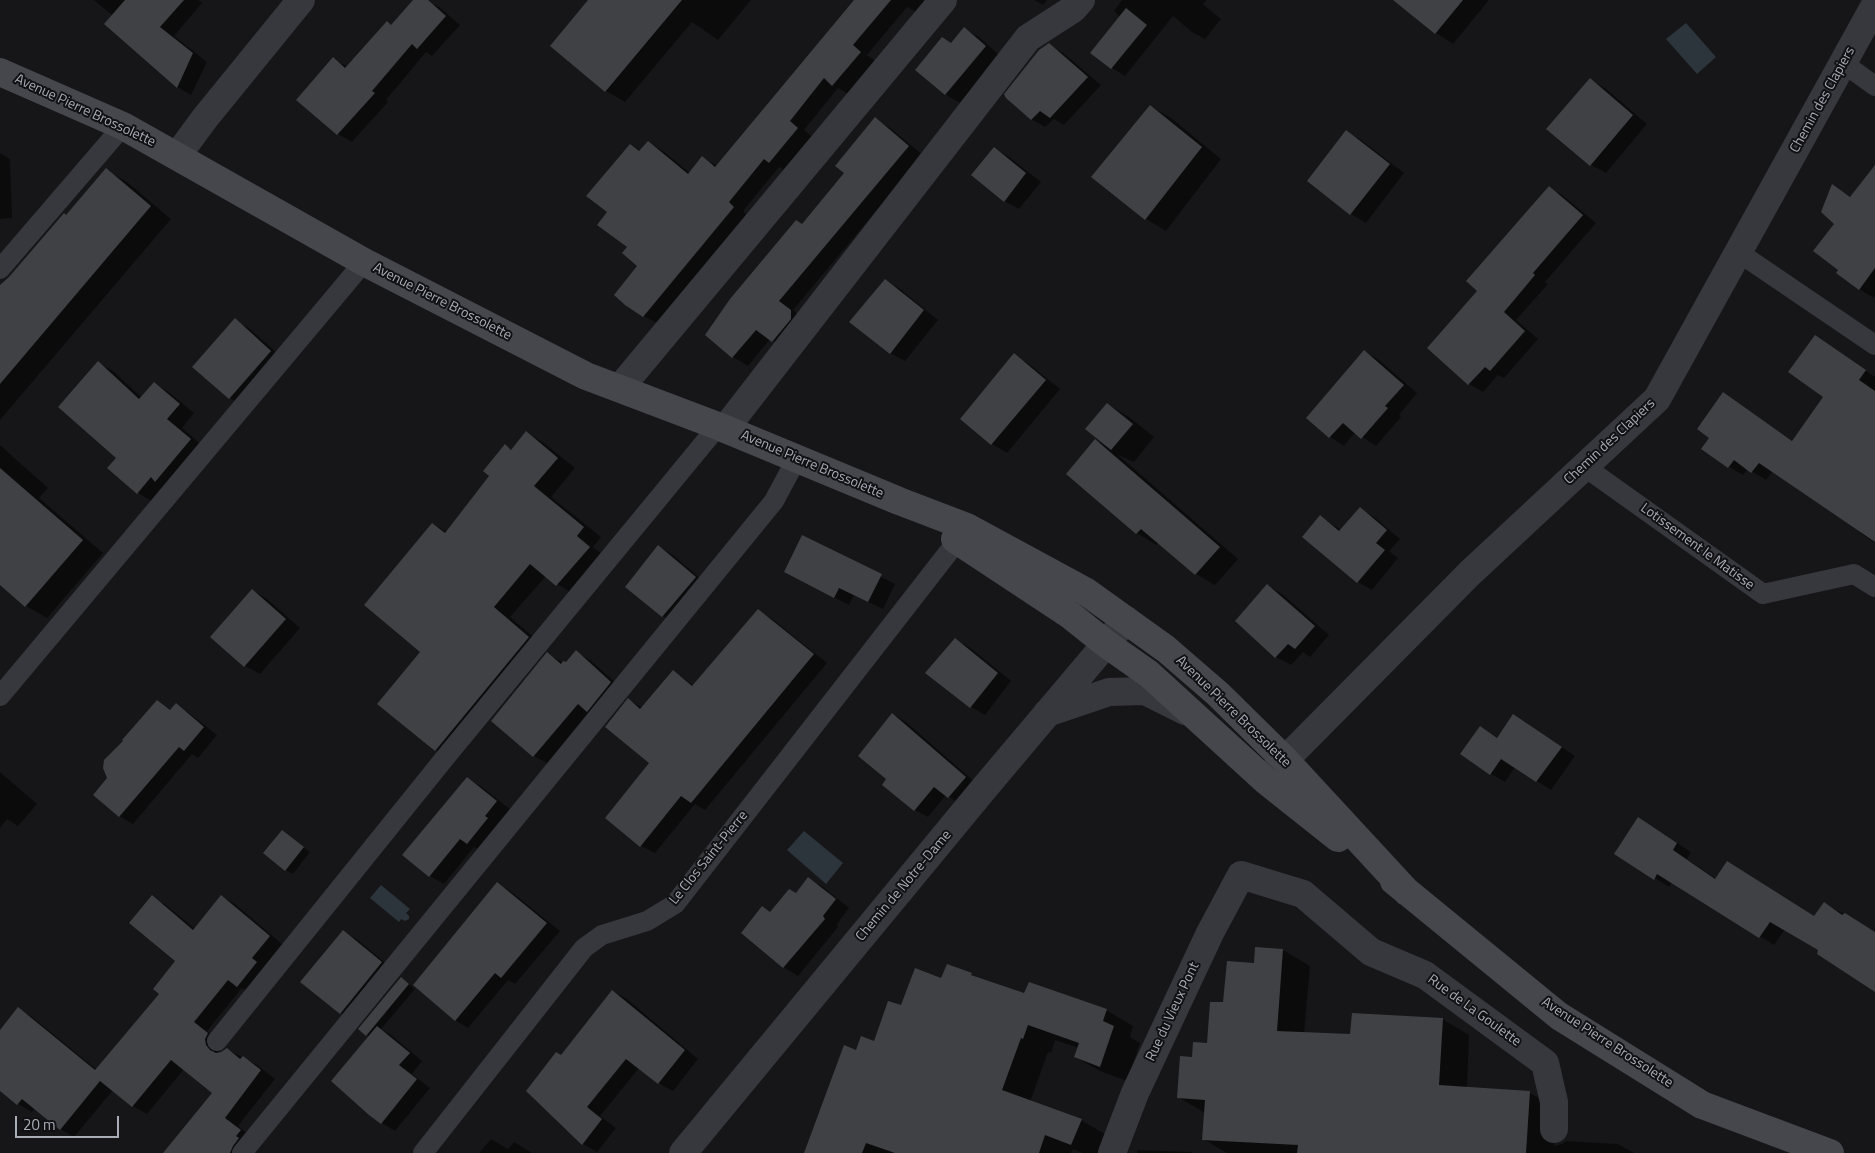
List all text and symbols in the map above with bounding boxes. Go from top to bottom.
street label: Chemin des Clapiers [1787,44,1859,156]
street label: Avenue Pierre Brossolette [12,71,158,151]
street label: Avenue Pierre Brossolette [370,260,514,344]
street label: Chemin des Clapiers [1561,395,1659,489]
street label: Avenue Pierre Brossolette [738,427,886,503]
street label: Lotissement le Matisse [1637,500,1757,594]
street label: Avenue Pierre Brossolette [1172,653,1294,771]
street label: Le Clos Saint-Pierre [666,808,752,908]
street label: Chemin de Notre-Dame [853,827,955,945]
street label: Rue du Vieux Pont [1143,960,1203,1064]
street label: Rue de La Goulette [1424,972,1524,1050]
street label: Avenue Pierre Brossolette [1538,994,1676,1092]
scale bar [18,1106,121,1138]
text: 20 m [23,1113,56,1136]

